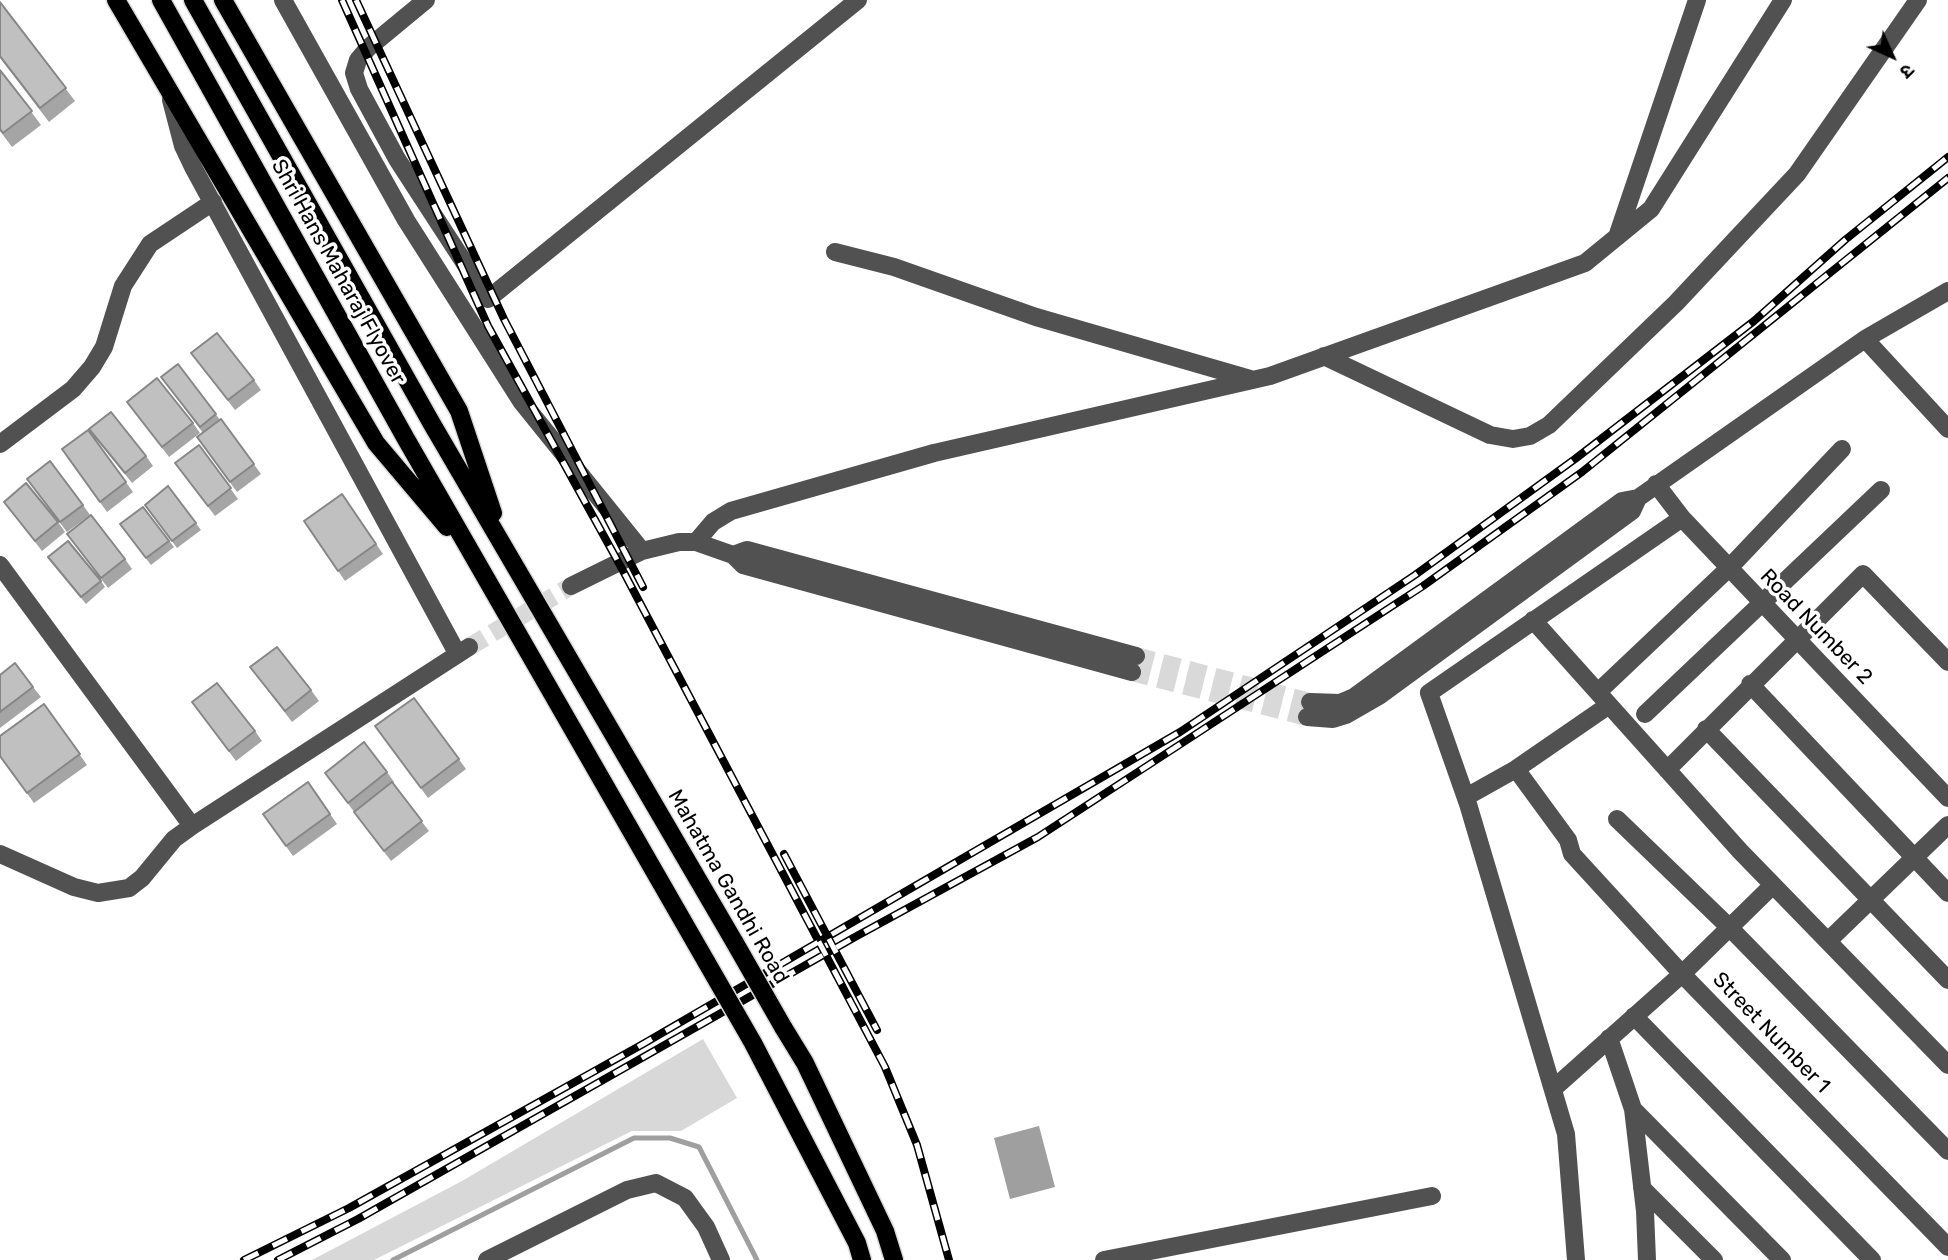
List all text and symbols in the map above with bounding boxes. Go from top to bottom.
north arrow [1857,21,1927,91]
text: उ [1895,59,1919,83]
street label: Shri Hans Maharaj Flyover [266,155,410,389]
street label: Road Number 2 [1755,564,1877,690]
street label: Mahatma Gandhi Road [662,785,794,989]
street label: Street Number 1 [1707,967,1835,1099]

